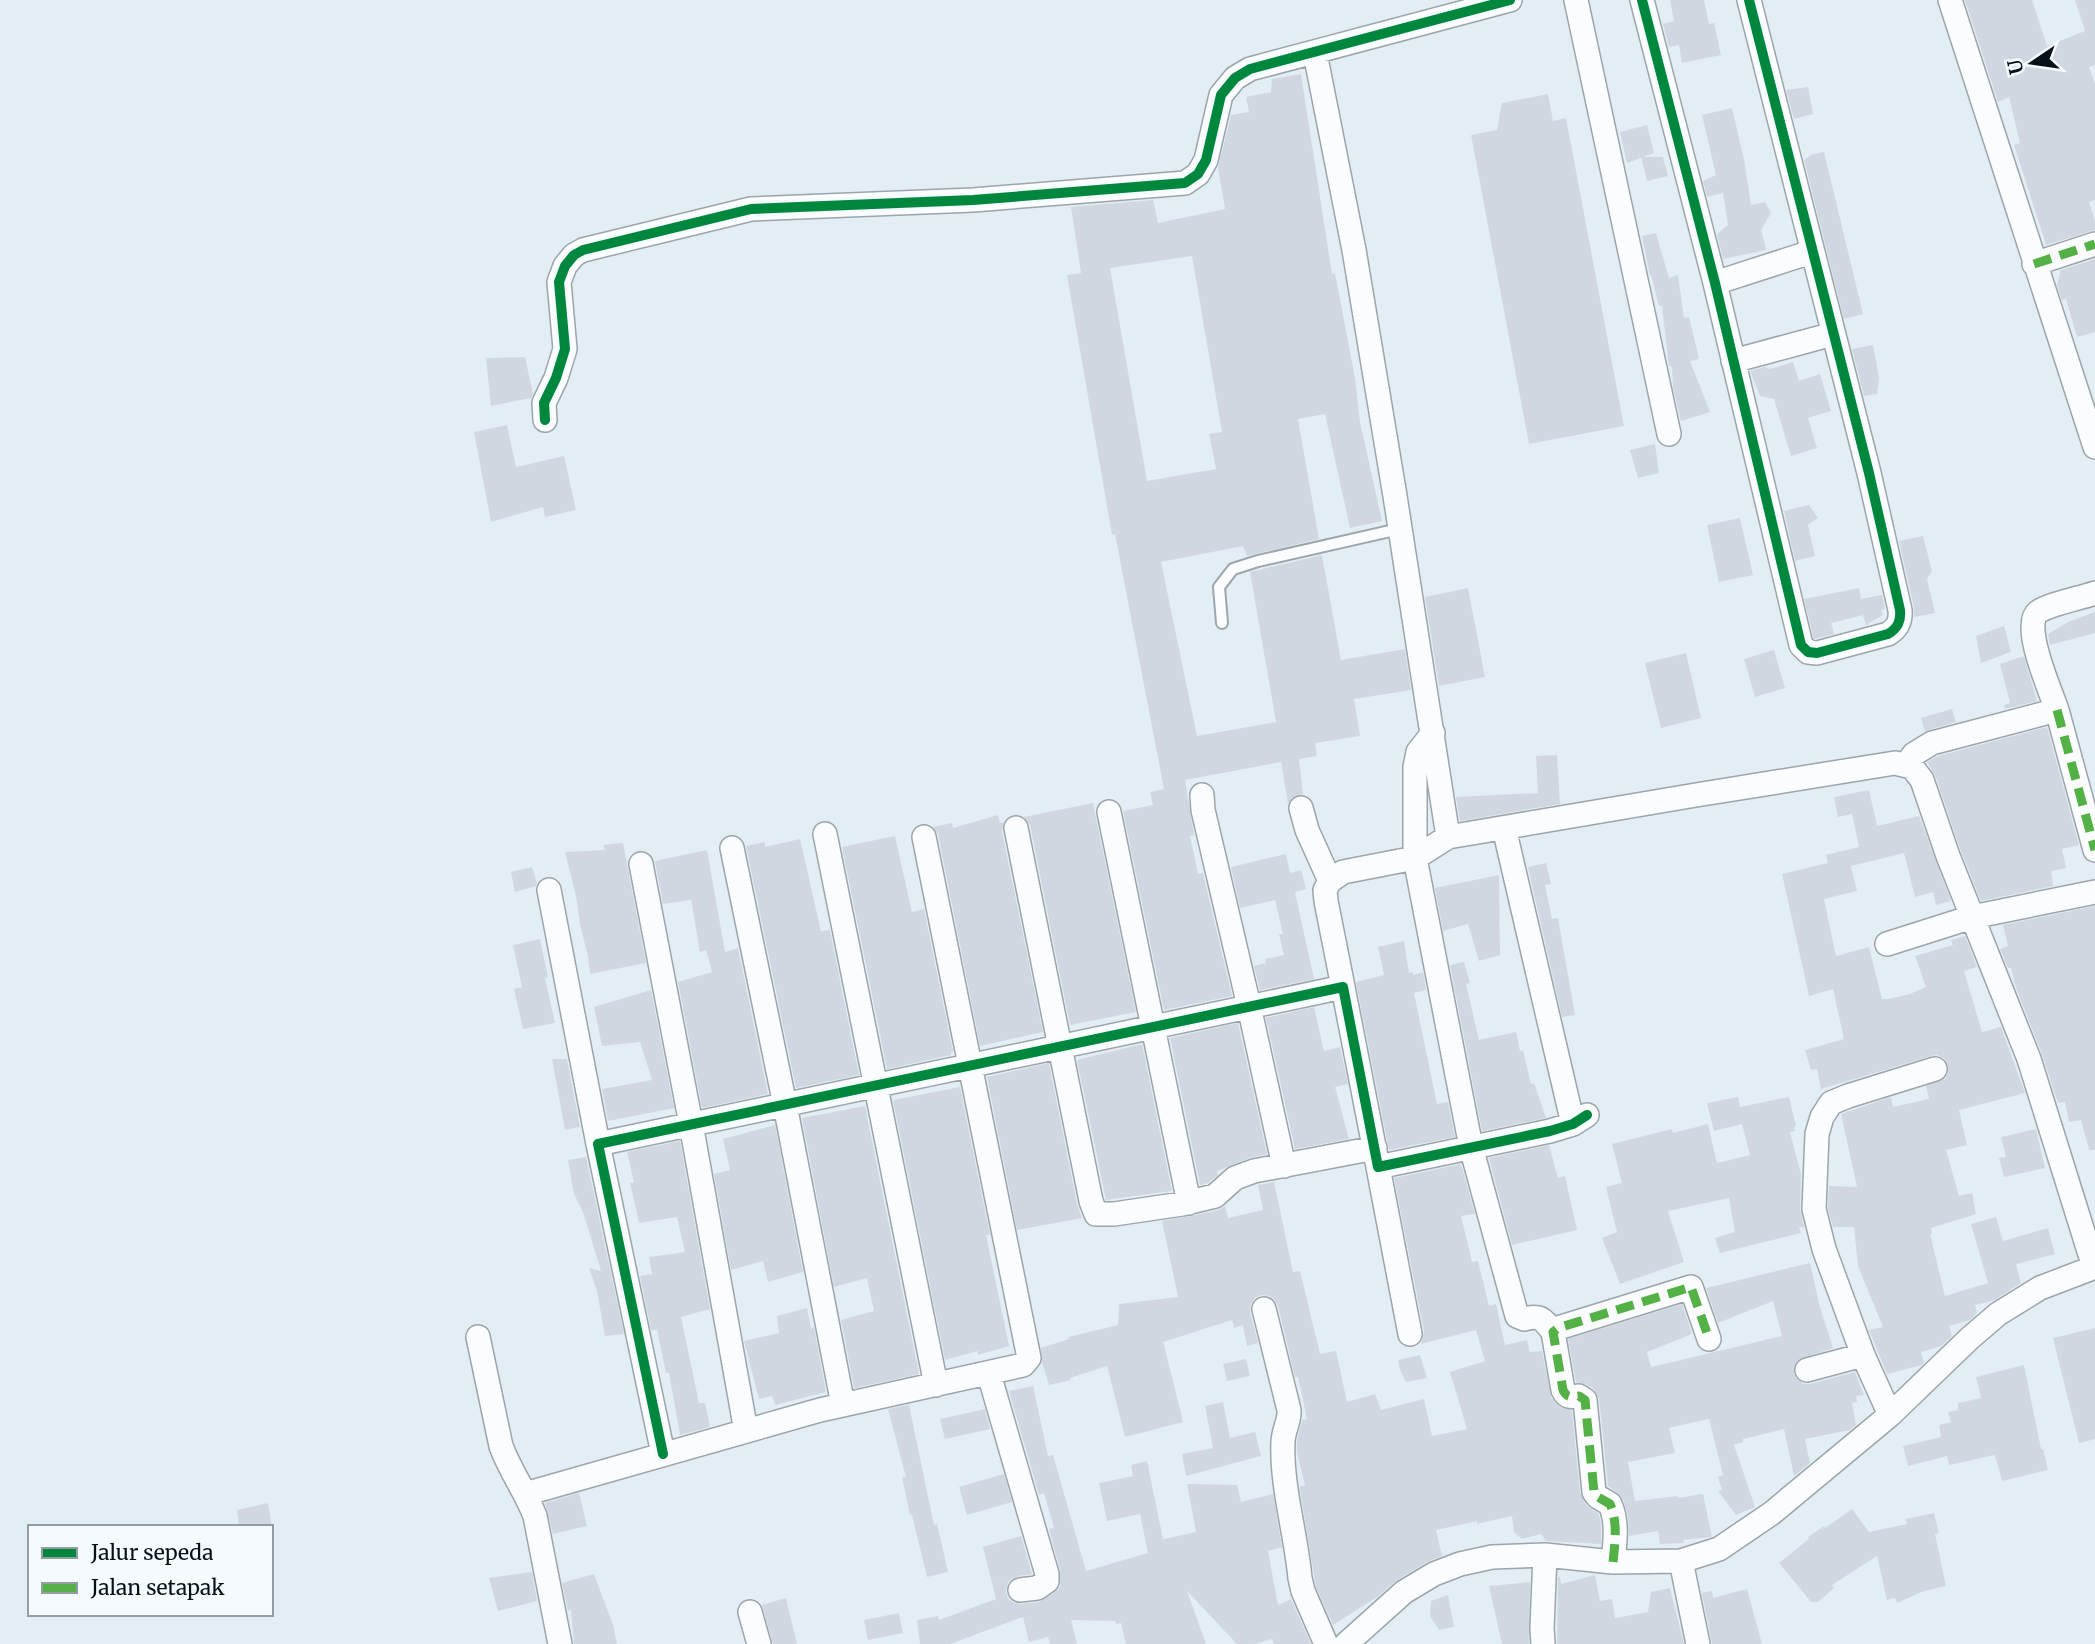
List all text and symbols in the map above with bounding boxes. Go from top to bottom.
north arrow [1997,28,2067,98]
text: U [2002,57,2029,76]
legend [28,1525,273,1616]
text: Jalur sepeda [90,1539,213,1566]
text: Jalan setapak [90,1574,225,1601]

